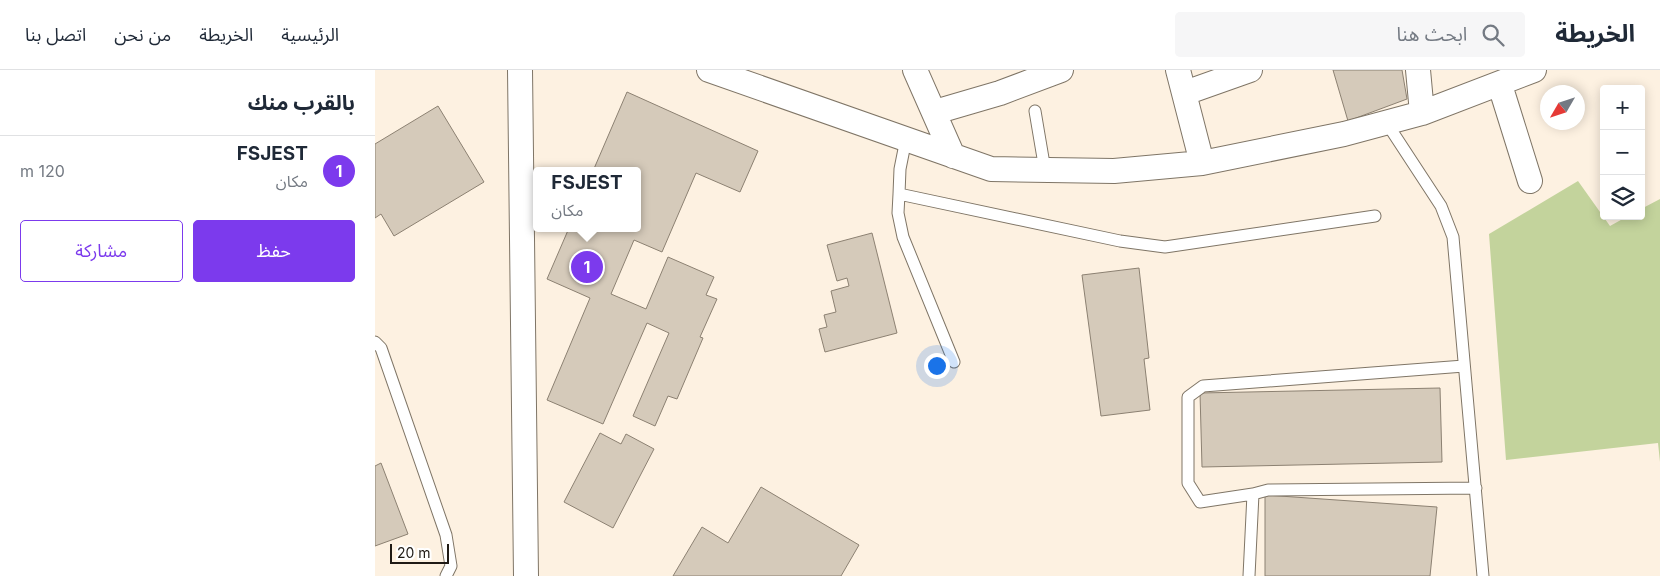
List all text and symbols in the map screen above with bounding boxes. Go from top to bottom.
search box [1175,12,1525,57]
text: الخريطة [1555,19,1635,48]
icon: search [1479,21,1507,49]
text: ابحث هنا [1396,23,1467,46]
text: اتصل بنا [25,24,86,45]
text: من نحن [114,24,171,45]
text: الخريطة [199,24,253,45]
text: الرئيسية [281,24,339,45]
north arrow [1540,85,1585,130]
map controls [1600,85,1645,220]
button: + [1600,85,1645,130]
text: بالقرب منك [248,90,355,115]
button: − [1600,130,1645,175]
text: FSJEST [237,142,308,165]
text: 120 m [20,161,65,181]
text: 1 [336,161,342,181]
popup [533,167,641,232]
text: مكان [276,171,308,191]
text: FSJEST [551,171,623,194]
button: layers [1600,175,1645,220]
text: مكان [551,200,583,220]
button: مشاركة [20,220,183,282]
button: حفظ [193,220,355,282]
pin: 1 [571,248,603,286]
your location [924,353,950,379]
scale bar [390,541,449,564]
text: 20 m [397,544,431,561]

